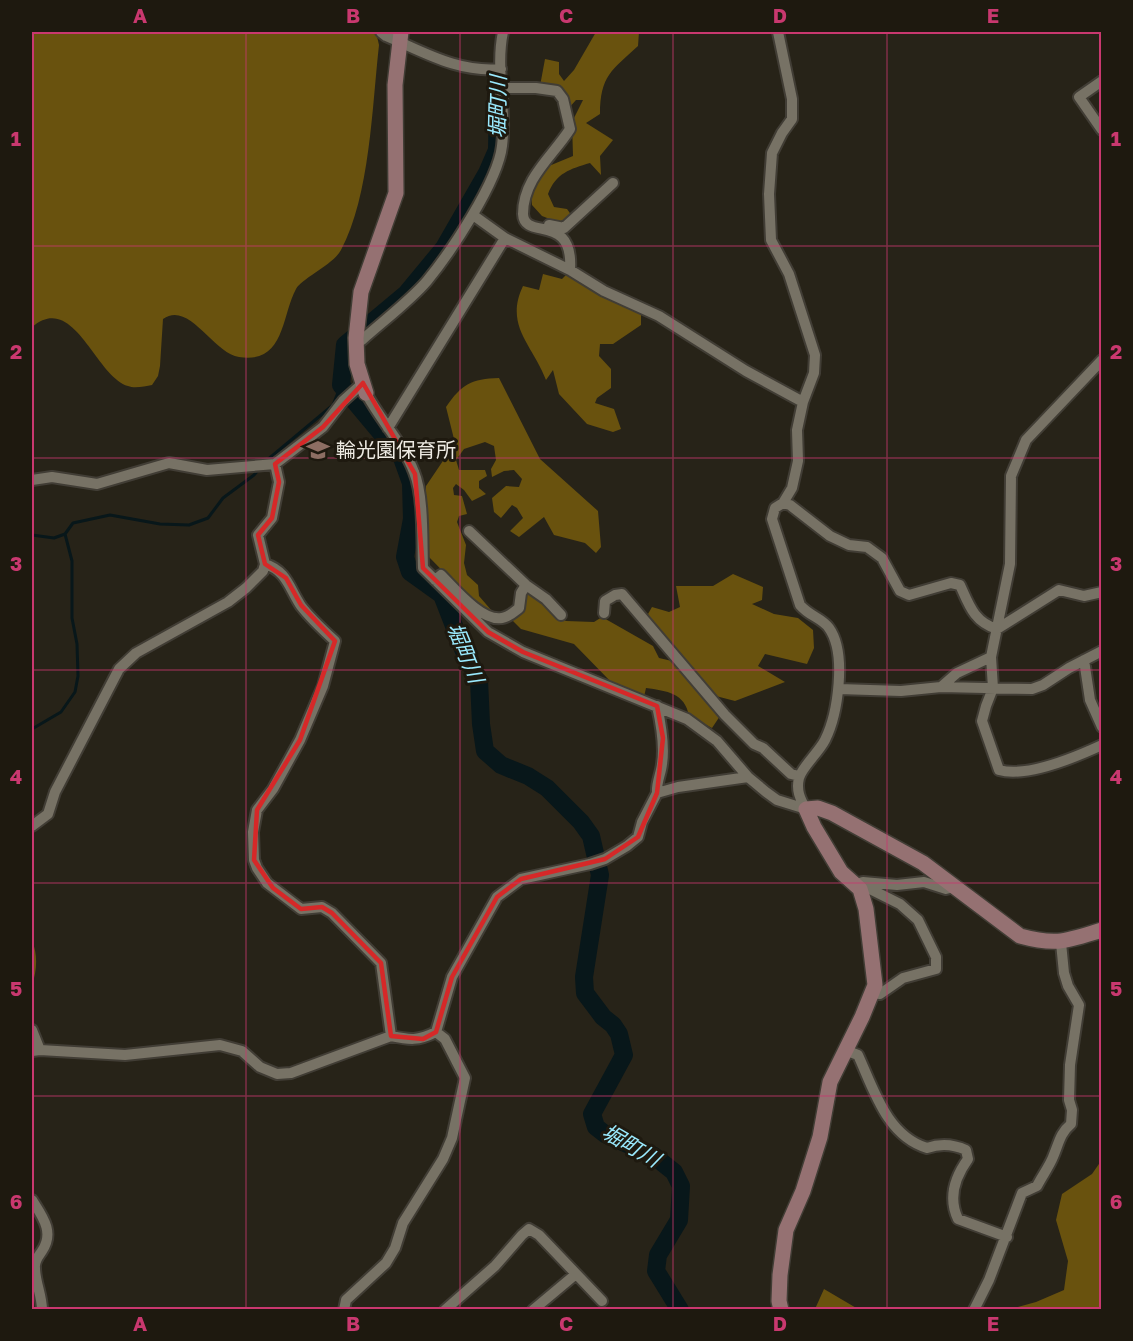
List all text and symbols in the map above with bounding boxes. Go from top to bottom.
text: A [133,3,147,27]
text: B [346,3,360,27]
text: C [559,3,573,27]
text: D [773,3,787,27]
text: E [987,3,999,27]
water label: 堀町川 [483,73,511,139]
text: 1 [11,126,21,150]
text: 1 [1111,126,1121,150]
text: 2 [10,339,22,363]
text: 2 [1110,339,1122,363]
school or university icon: 輪光園保育所 [305,437,331,463]
place label: 輪光園保育所 [336,437,456,461]
text: 3 [10,551,22,575]
text: 3 [1110,551,1122,575]
water label: 堀町川 [442,619,491,689]
text: 4 [10,764,22,788]
text: 4 [1110,764,1122,788]
text: 5 [10,976,22,1000]
text: 5 [1110,976,1122,1000]
water label: 堀町川 [598,1118,667,1173]
text: 6 [10,1189,22,1213]
text: 6 [1110,1189,1122,1213]
text: A [133,1311,147,1335]
text: B [346,1311,360,1335]
text: C [559,1311,573,1335]
text: D [773,1311,787,1335]
text: E [987,1311,999,1335]

